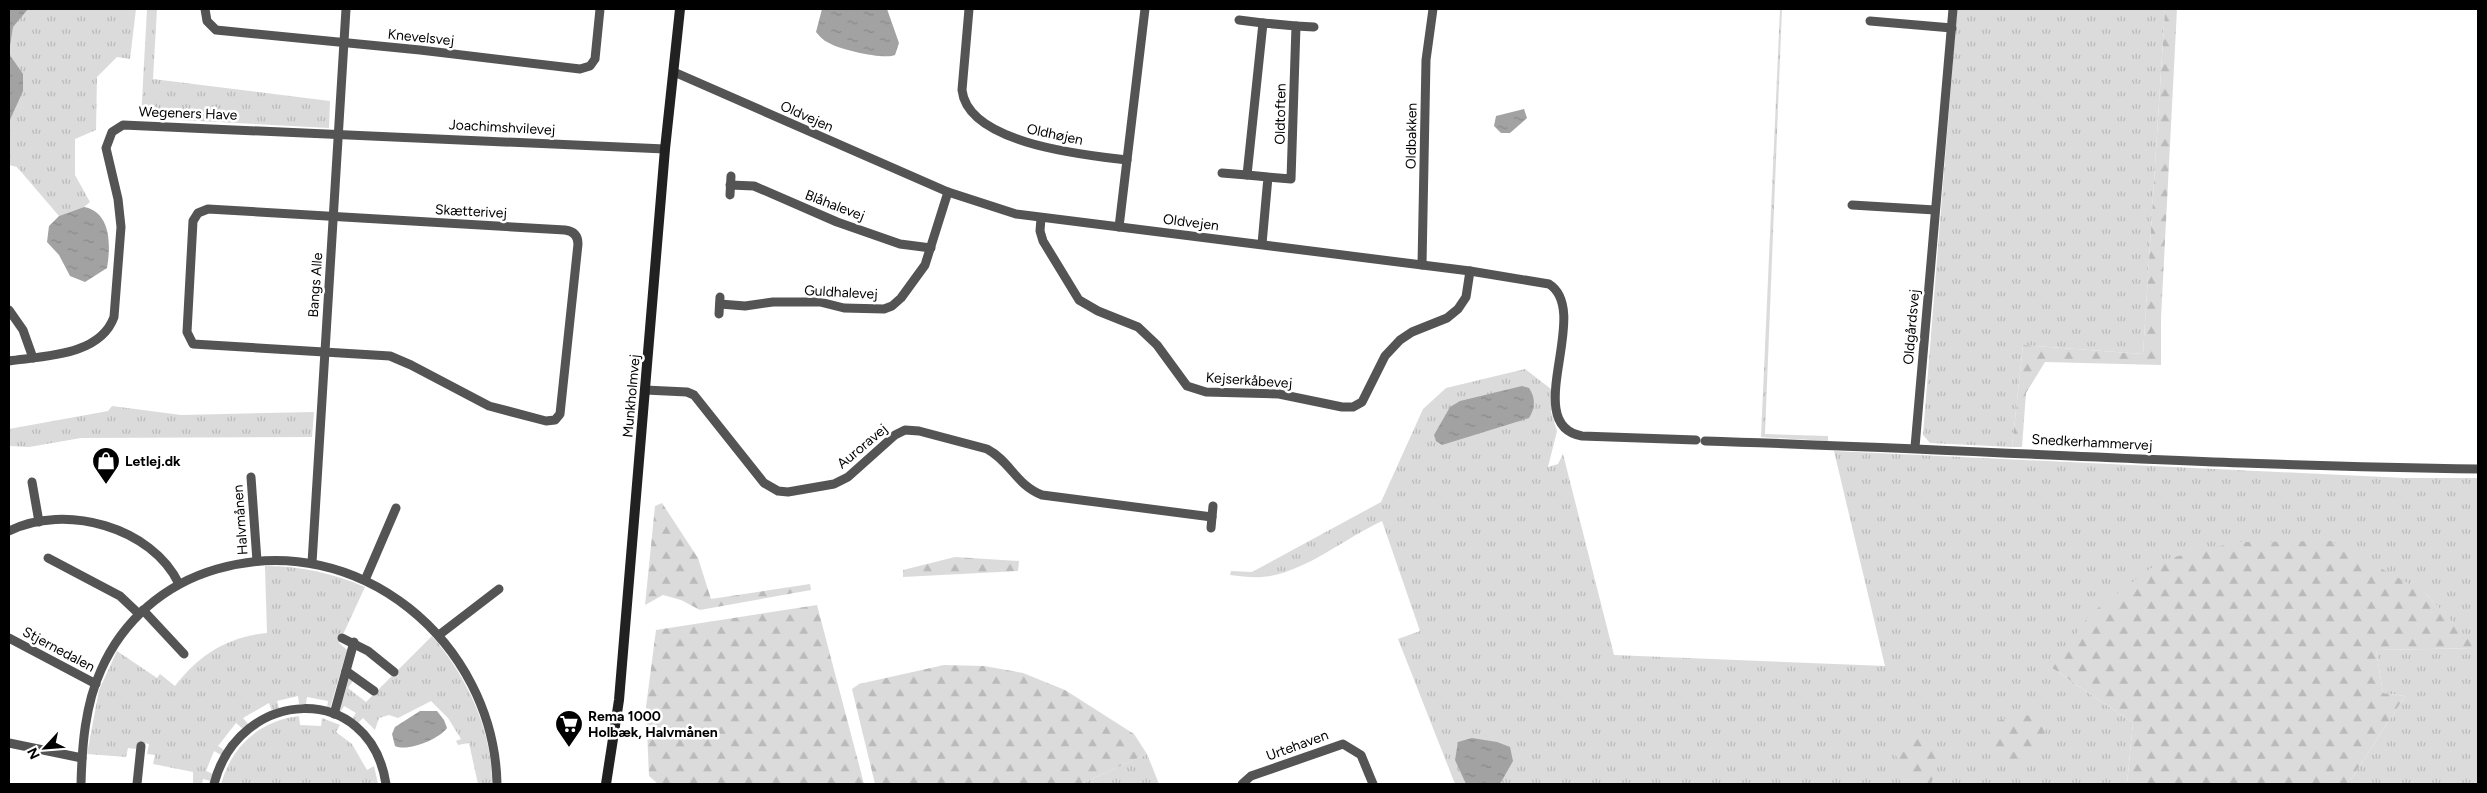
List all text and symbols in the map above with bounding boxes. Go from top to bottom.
street label: Knevelsvej [387,26,455,49]
street label: Oldtoften [1271,83,1290,145]
street label: Oldvejen [778,97,836,136]
street label: Oldbakken [1402,102,1421,169]
street label: Wegeners Have [138,103,238,124]
street label: Joachimshvilevej [448,116,556,139]
street label: Oldhøjen [1025,120,1085,149]
street label: Blåhalevej [802,186,867,225]
street label: Skætterivej [434,201,507,222]
street label: Oldvejen [1162,211,1220,234]
street label: Bangs Alle [305,252,326,318]
street label: Guldhalevej [804,282,878,303]
street label: Oldgårdsvej [1900,289,1923,365]
street label: Munkholmvej [619,354,644,438]
street label: Kejserkåbevej [1205,369,1293,392]
street label: Auroravej [834,420,891,472]
street label: Snedkerhammervej [2031,431,2153,454]
shop icon: Letlej.dk [91,446,121,485]
place label: Letlej.dk [125,453,181,470]
street label: Halvmånen [230,484,251,556]
street label: Stjernedalen [20,623,98,676]
place label: Rema 1000 Holbæk, Halvmånen [588,708,718,741]
supermarket icon: Rema 1000 Holbæk, Halvmånen [554,709,584,748]
north arrow [20,723,70,773]
street label: Urtehaven [1264,726,1331,765]
text: N [24,745,44,762]

